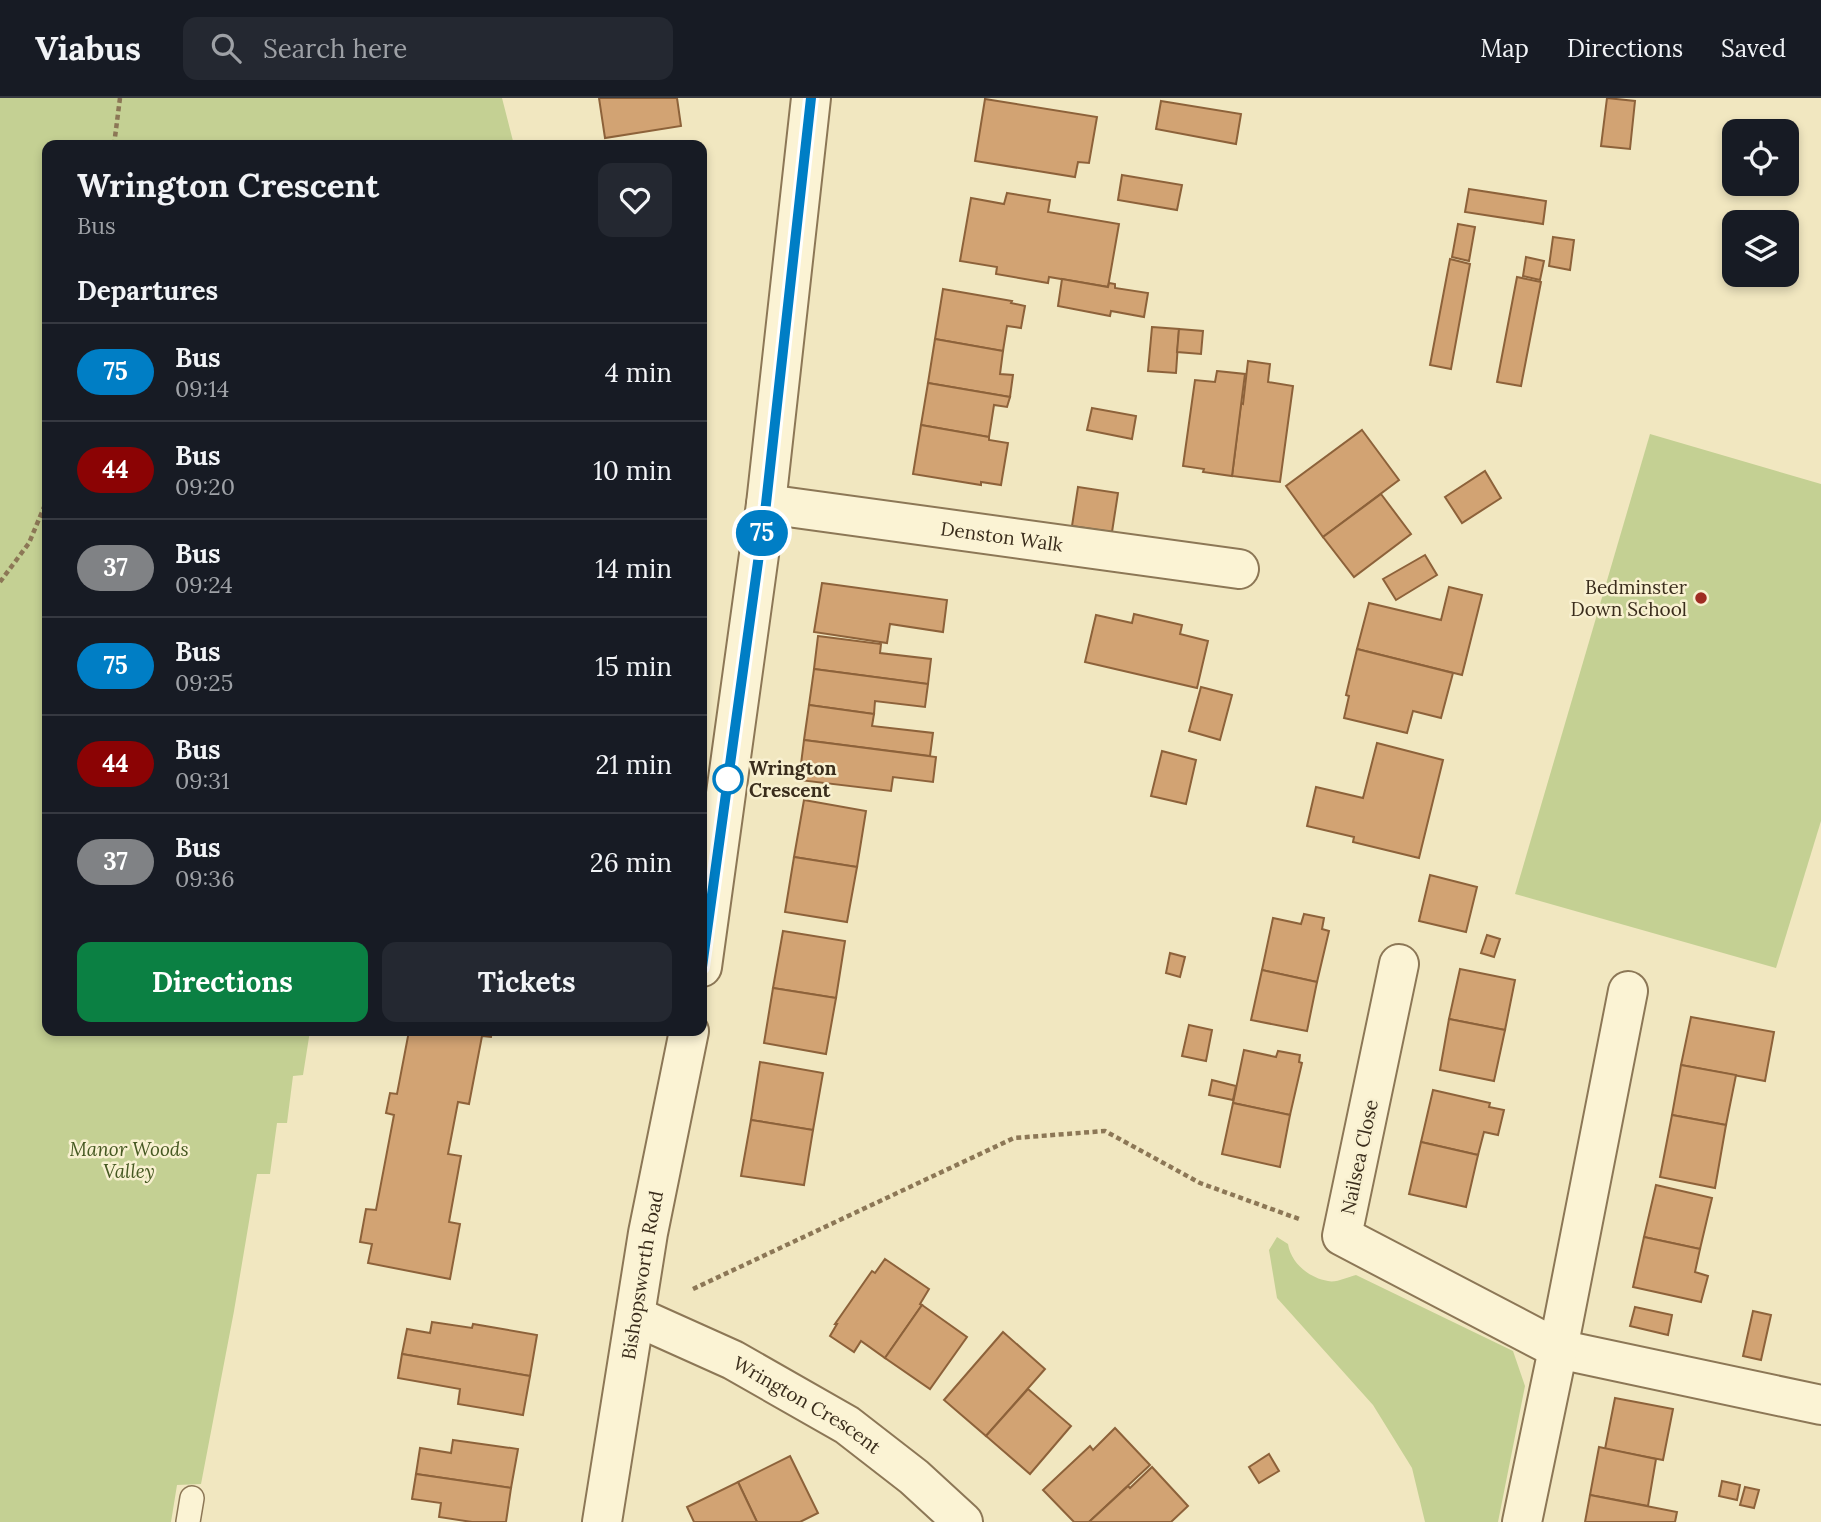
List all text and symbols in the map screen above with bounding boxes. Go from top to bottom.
search box [183,17,673,80]
text: Viabus [35,27,141,69]
icon: search [207,29,245,67]
text: Search here [263,32,407,65]
text: Map [1480,33,1529,64]
text: Directions [1567,33,1683,64]
text: Saved [1721,33,1786,64]
map controls [1722,119,1799,287]
button: locate [1722,119,1799,196]
button: heart [598,163,672,237]
text: Wrington Crescent [77,164,379,206]
button: layers [1722,210,1799,287]
text: Bus [77,211,116,240]
text: Departures [77,274,218,307]
text: Bus [175,341,221,374]
text: 75 [103,356,128,387]
text: 4 min [605,356,672,389]
text: 09:14 [175,374,229,403]
text: Bus [175,439,221,472]
text: 44 [102,454,129,485]
text: 10 min [593,454,672,487]
text: 09:20 [175,472,235,501]
line badge: 75 [730,510,794,556]
street label: Denston Walk [939,516,1065,557]
text: 75 [750,517,774,548]
text: Bus [175,537,221,570]
text: 37 [103,552,128,583]
text: 14 min [595,552,672,585]
text: 09:24 [175,570,233,599]
place label: Bedminster Down School [1571,575,1688,621]
marker: Bedminster Down School [1693,590,1709,606]
text: Bus [175,635,221,668]
text: 75 [103,650,128,681]
text: 15 min [595,650,672,683]
text: 09:25 [175,668,233,697]
text: Bus [175,733,221,766]
text: 44 [102,748,129,779]
text: 21 min [595,748,672,781]
place label: Wrington Crescent [749,756,837,802]
marker: Wrington Crescent [713,764,743,794]
text: 09:31 [175,766,230,795]
text: Bus [175,831,221,864]
text: 37 [103,846,128,877]
text: 26 min [590,846,672,879]
text: 09:36 [175,864,234,893]
button: Directions [77,942,368,1022]
button: Tickets [382,942,672,1022]
street label: Nailsea Close [1335,1097,1383,1217]
park label: Manor Woods Valley [69,1137,189,1183]
street label: Bishopsworth Road [616,1189,668,1361]
street label: Wrington Crescent [729,1351,886,1459]

